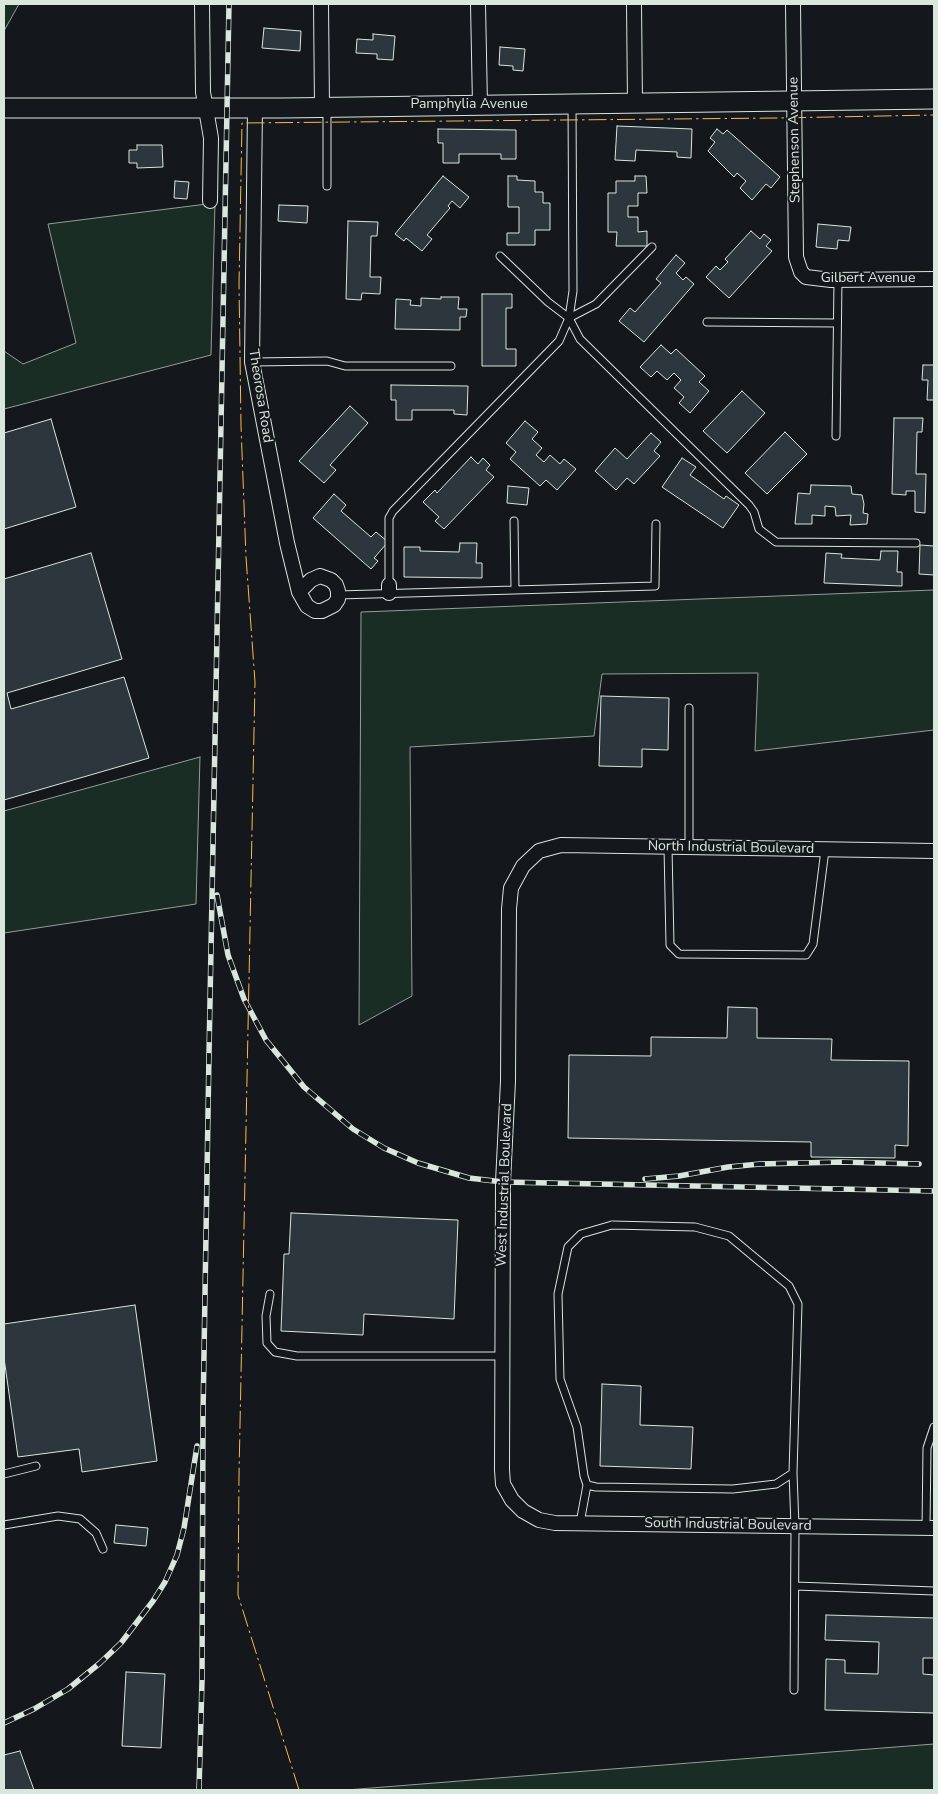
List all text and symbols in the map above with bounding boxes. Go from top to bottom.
street label: Stephenson Avenue [786,77,804,203]
street label: Pamphylia Avenue [410,97,528,113]
street label: Gilbert Avenue [821,271,915,287]
street label: Theorosa Road [244,348,276,444]
street label: North Industrial Boulevard [648,838,814,858]
street label: West Industrial Boulevard [494,1103,516,1267]
street label: South Industrial Boulevard [644,1515,812,1535]

